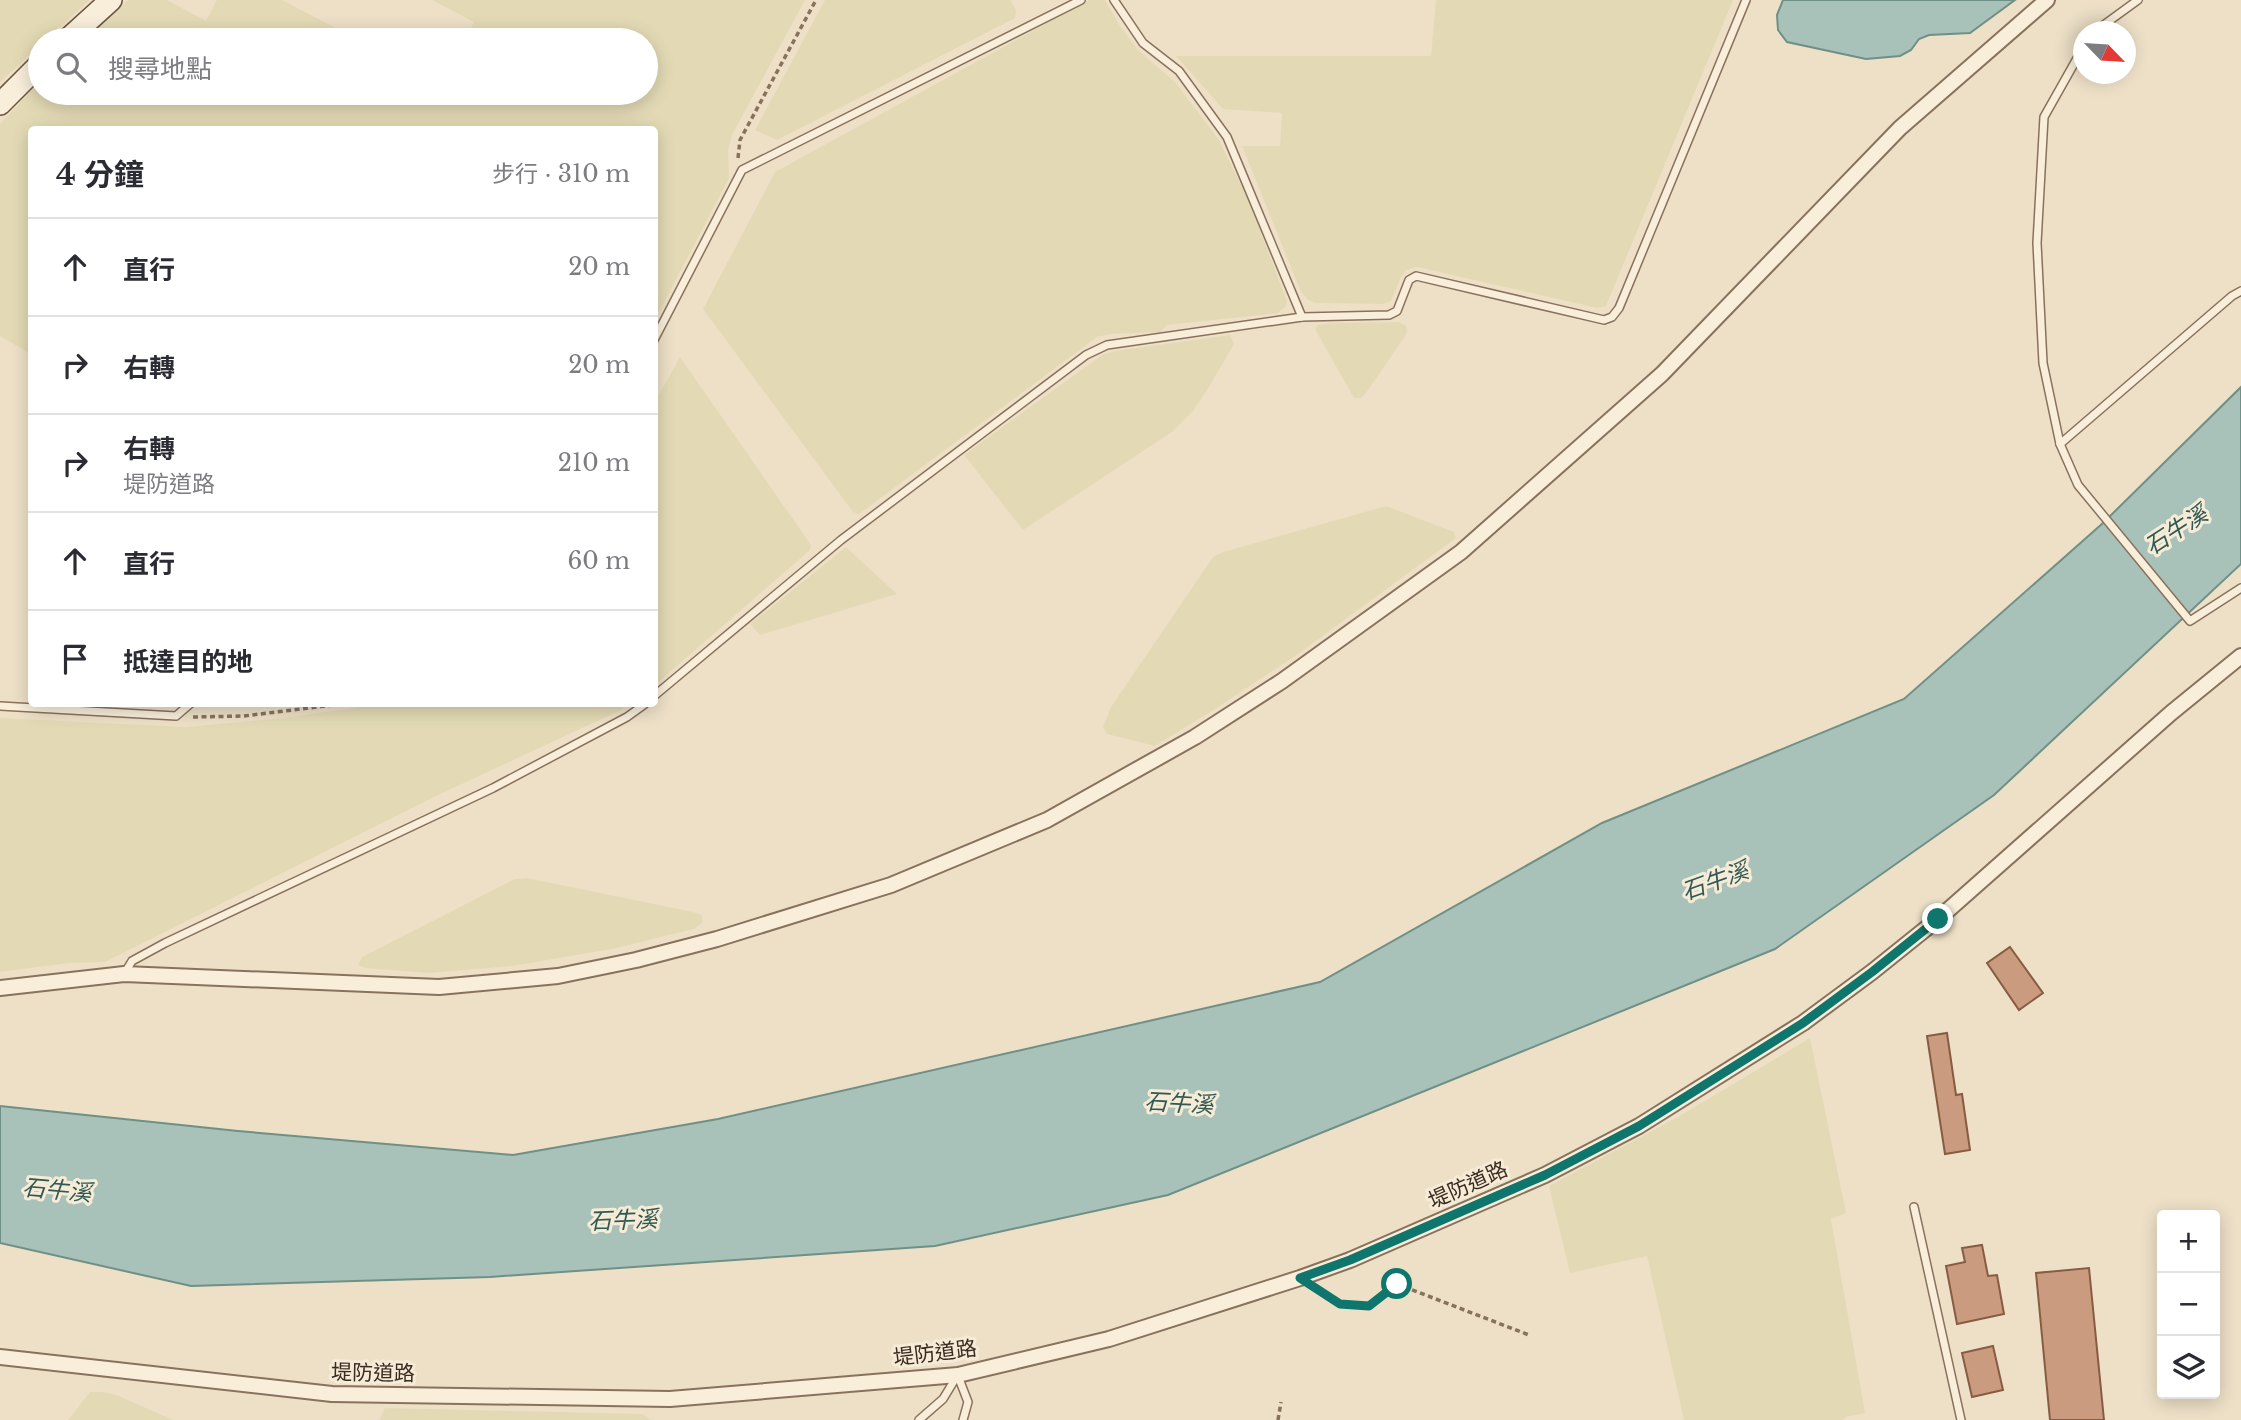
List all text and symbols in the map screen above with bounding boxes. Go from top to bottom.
north arrow [2073,21,2136,84]
search box [28,28,658,105]
icon: search [52,48,90,86]
text: 搜尋地點 [108,53,212,85]
text: 4 分鐘 [56,156,144,193]
text: 步行 · 310 m [492,160,630,188]
icon: ahead [56,248,94,286]
text: 20 m [568,253,630,281]
text: 直行 [123,254,175,286]
icon: right [56,346,94,384]
text: 20 m [568,351,630,379]
text: 右轉 [123,352,175,384]
text: 右轉 [123,433,175,465]
icon: right [56,444,94,482]
text: 210 m [558,449,630,477]
text: 堤防道路 [123,470,215,498]
water label: 石牛溪 [2139,498,2215,561]
icon: ahead [56,542,94,580]
text: 60 m [568,547,630,575]
text: 直行 [123,548,175,580]
icon: arrive [56,640,94,678]
text: 抵達目的地 [123,646,253,678]
water label: 石牛溪 [1678,855,1755,906]
route end [1922,903,1953,934]
water label: 石牛溪 [1144,1087,1217,1119]
street label: 堤防道路 [1424,1156,1512,1214]
water label: 石牛溪 [21,1173,96,1207]
water label: 石牛溪 [588,1205,661,1235]
map controls [2157,1210,2220,1399]
button: + [2157,1210,2220,1273]
route start [1381,1268,1412,1299]
button: − [2157,1273,2220,1336]
street label: 堤防道路 [892,1335,978,1371]
button: layers [2157,1336,2220,1399]
street label: 堤防道路 [331,1359,415,1387]

